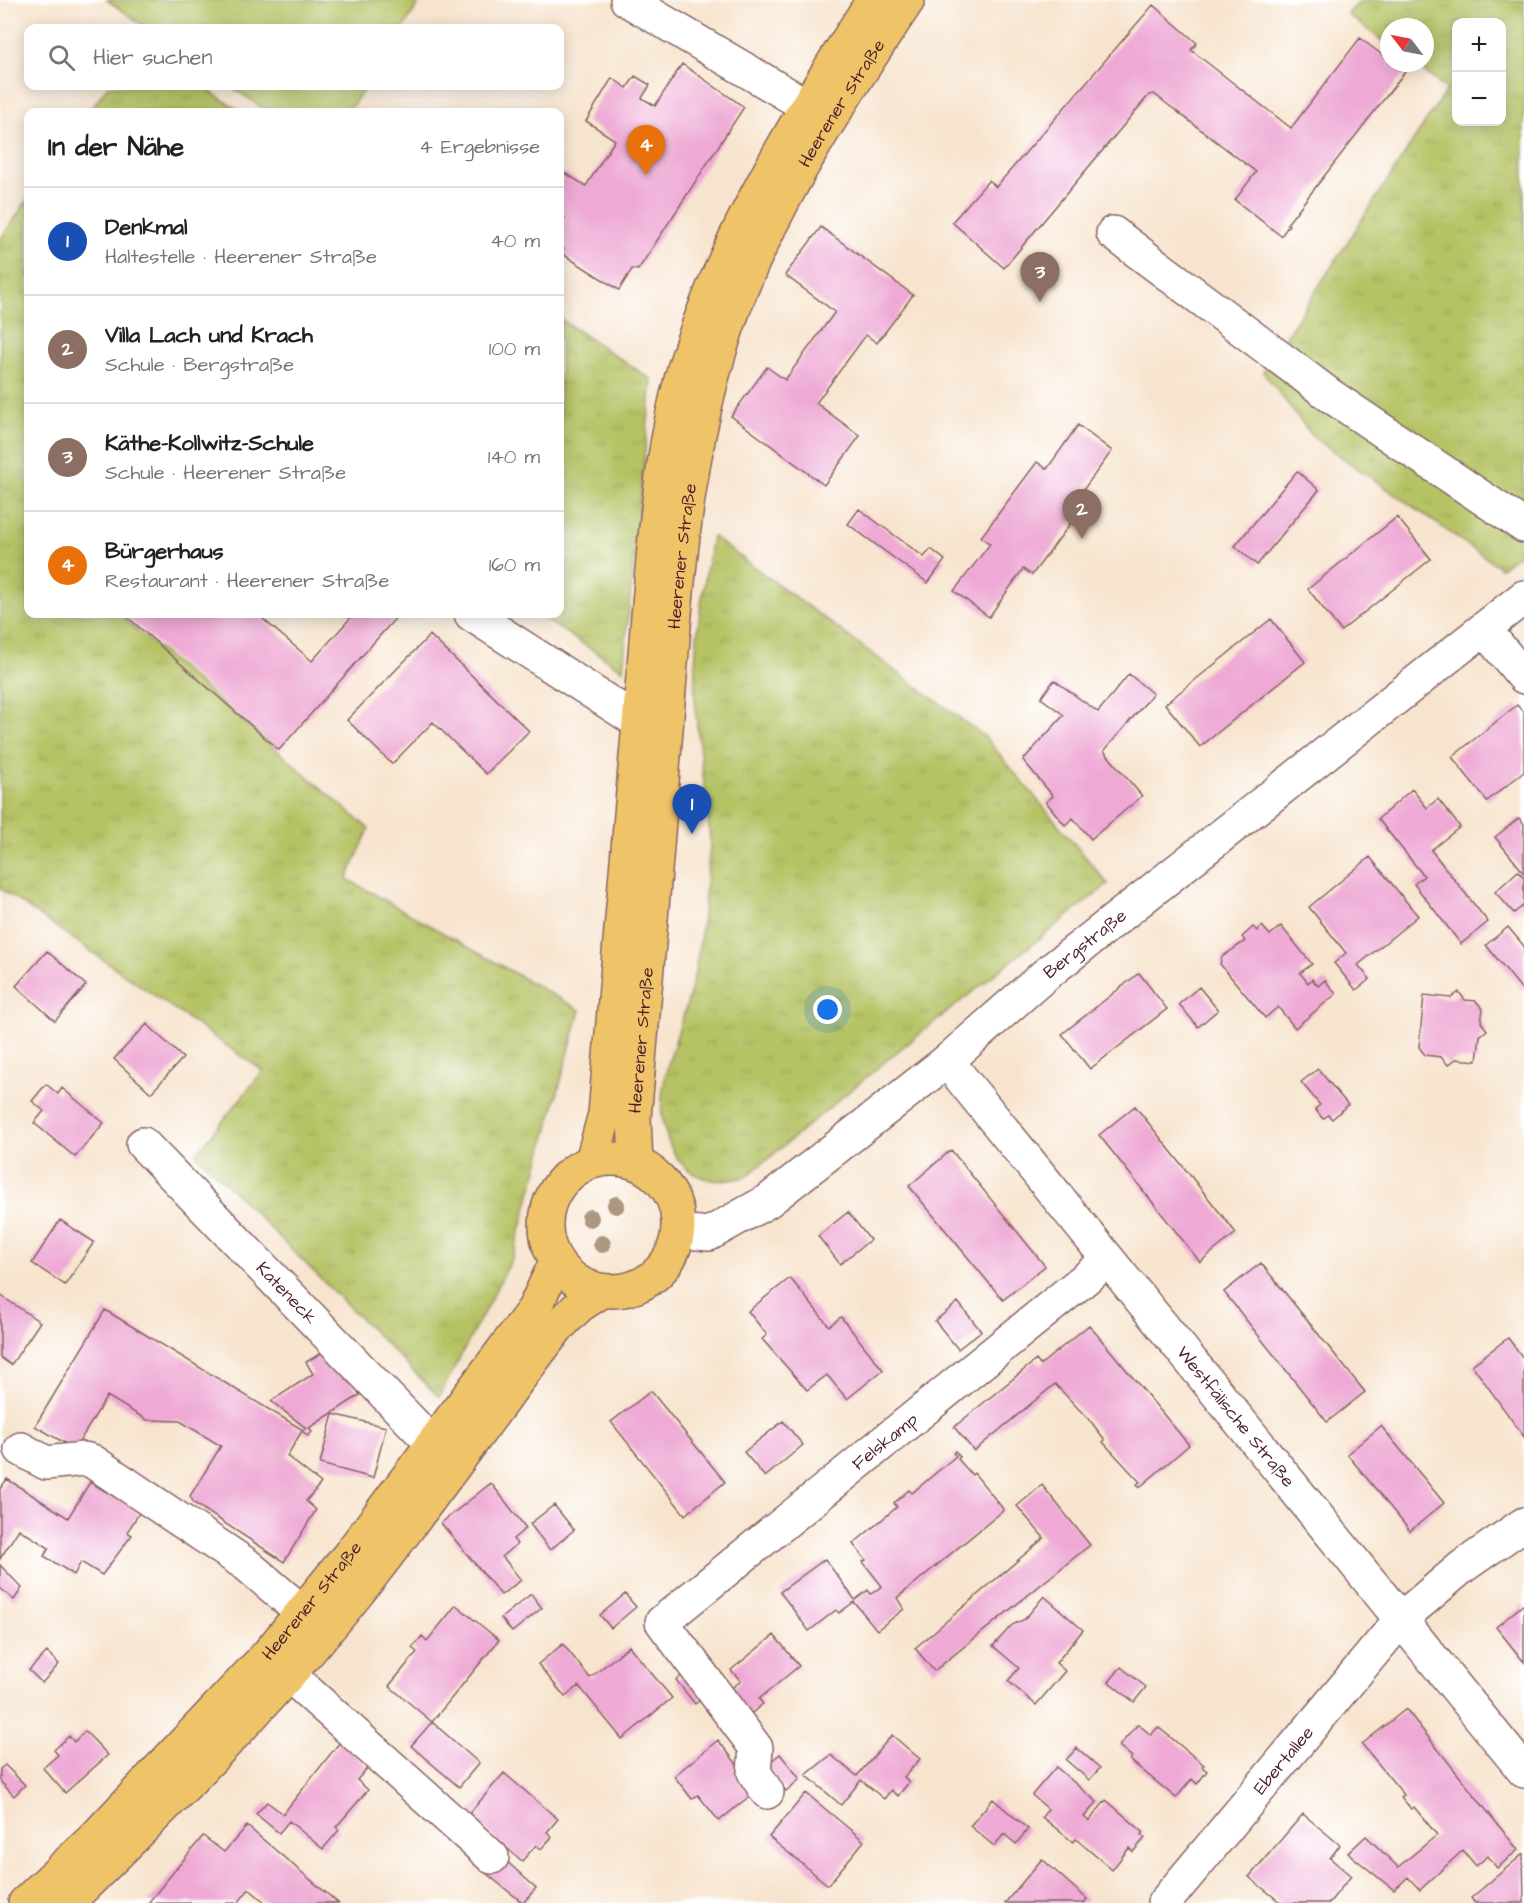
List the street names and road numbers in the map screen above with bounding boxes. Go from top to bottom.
street label: Heerener Straße [792,34,891,172]
street label: Heerener Straße [661,481,703,630]
street label: Bergstraße [1038,903,1132,984]
street label: Heerener Straße [622,966,660,1114]
street label: Kateneck [251,1256,323,1330]
street label: Westfälische Straße [1171,1341,1301,1493]
street label: Felskamp [846,1407,923,1476]
street label: Heerener Straße [256,1536,368,1665]
street label: Ebertallee [1247,1721,1319,1800]

